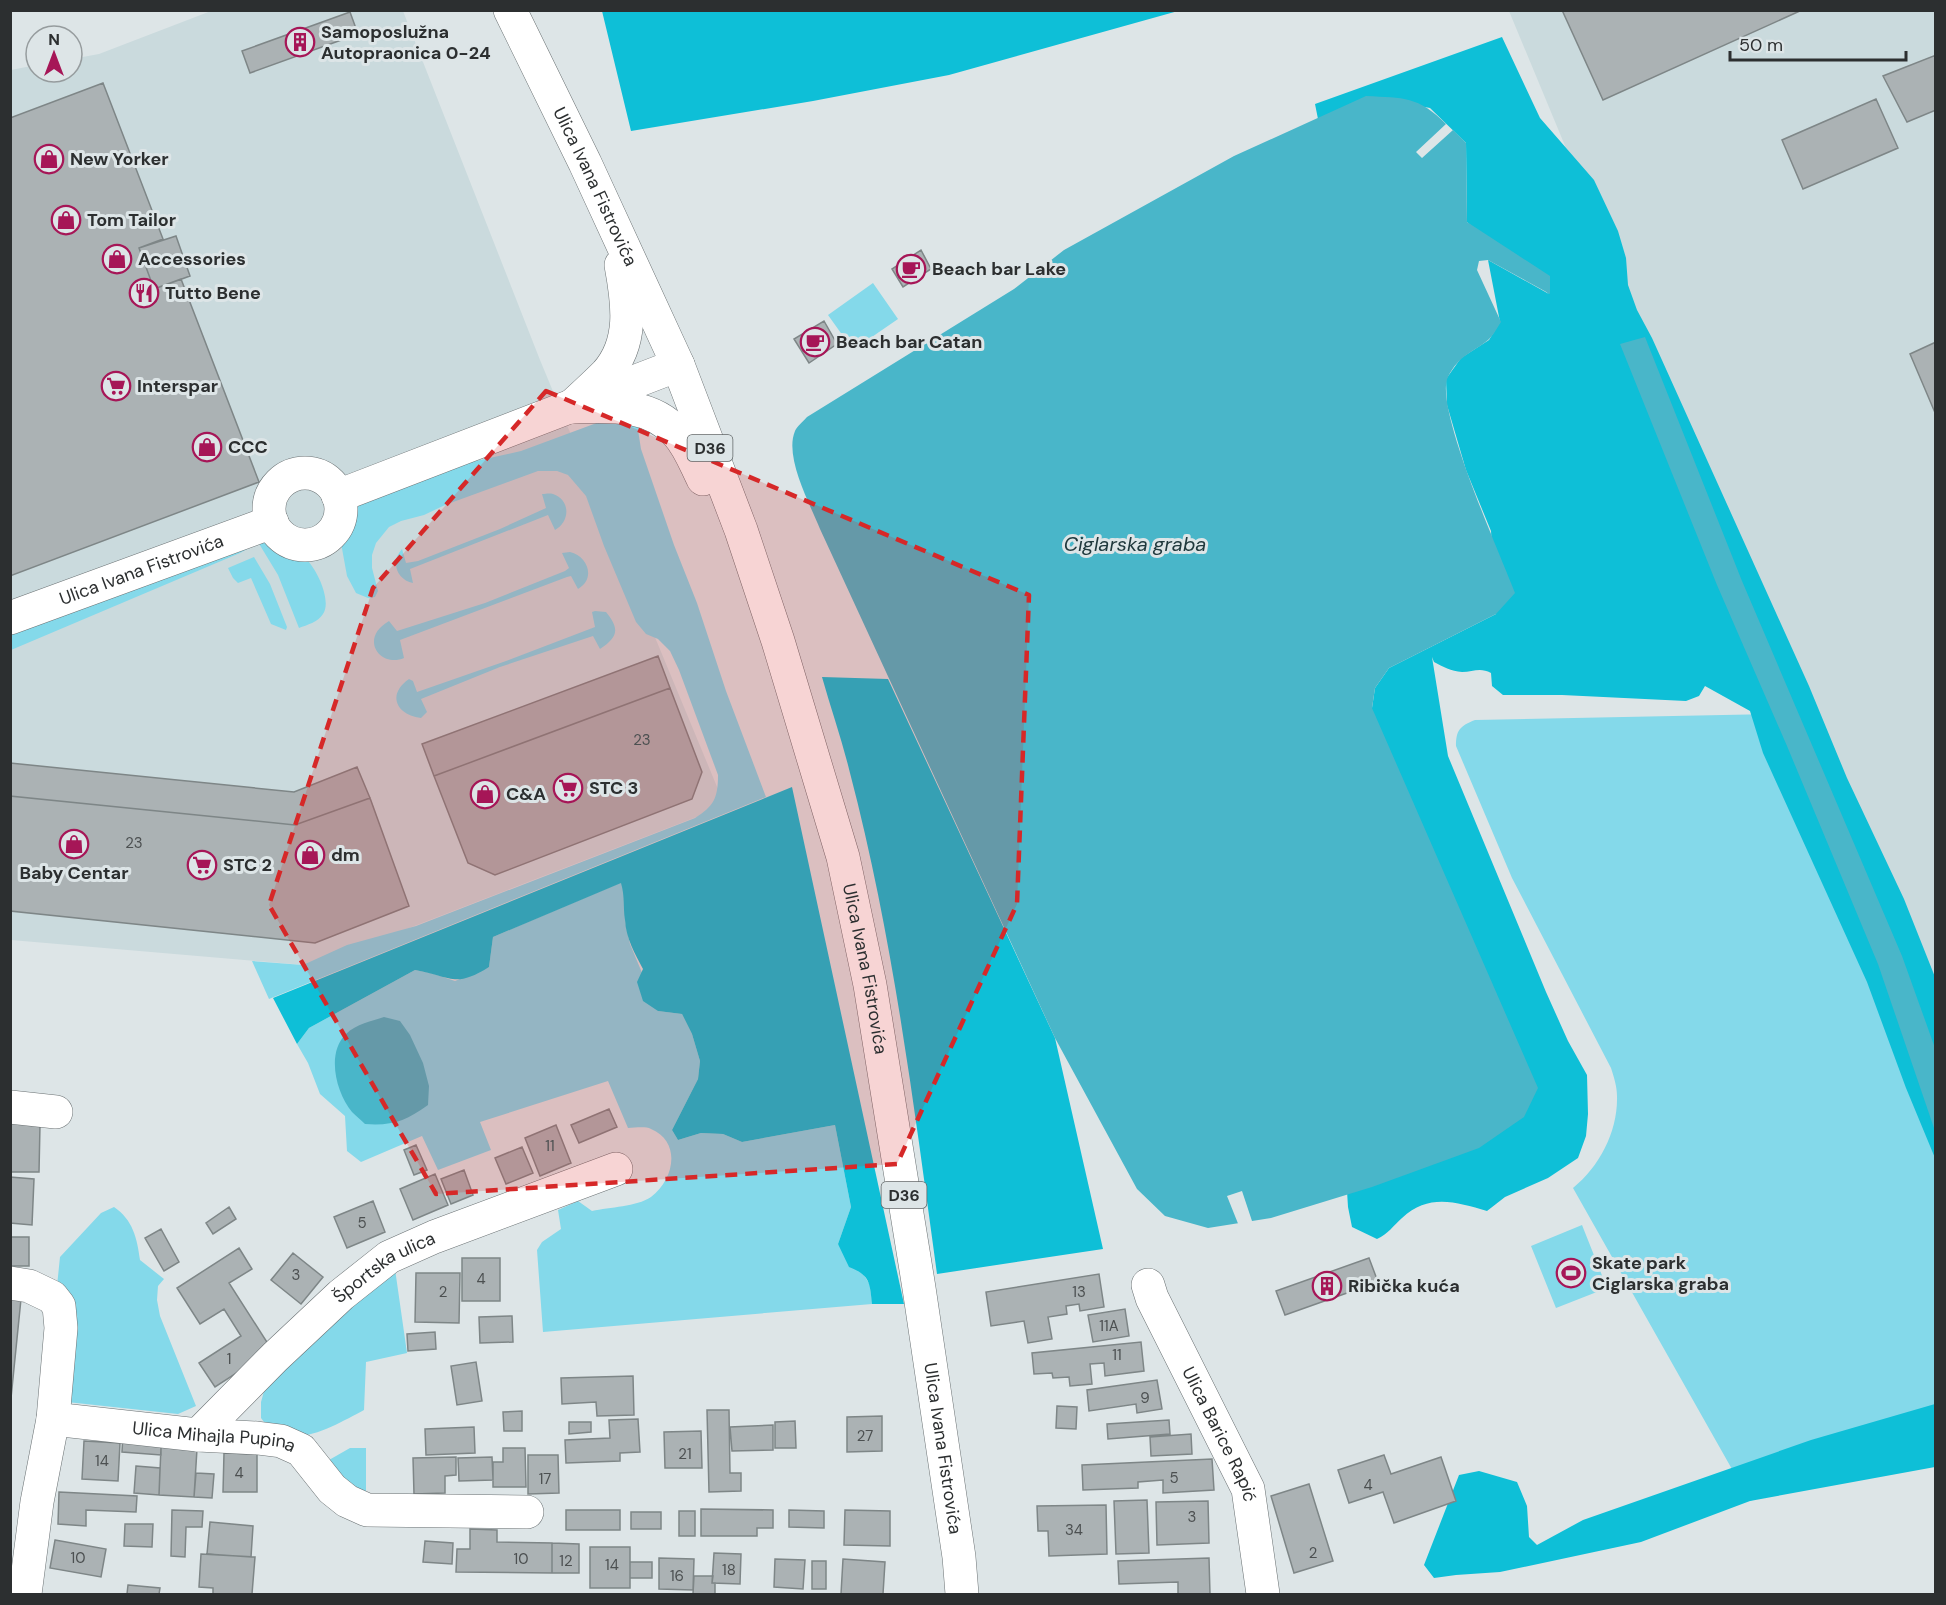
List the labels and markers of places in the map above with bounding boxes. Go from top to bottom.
place label: Samoposlužna Autopraonica 0-24 [321,20,491,65]
building icon: Samoposlužna Autopraonica 0-24 [284,26,316,58]
shop icon: New Yorker [33,143,65,175]
place label: New Yorker [70,147,169,171]
shop icon: Tom Tailor [50,204,82,236]
place label: Tom Tailor [87,208,176,232]
shop icon: Accessories [101,243,133,275]
place label: Accessories [138,247,246,271]
cafe icon: Beach bar Lake [895,253,927,285]
place label: Beach bar Lake [932,257,1066,281]
restaurant icon: Tutto Bene [128,277,160,309]
place label: Tutto Bene [165,281,261,305]
cafe icon: Beach bar Catan [799,326,831,358]
place label: Beach bar Catan [836,330,982,354]
supermarket icon: Interspar [100,370,132,402]
place label: Interspar [137,374,218,398]
shop icon: CCC [191,431,223,463]
place label: CCC [228,435,268,459]
supermarket icon: STC 3 [552,772,584,804]
place label: STC 3 [589,776,638,800]
shop icon: C&A [469,778,501,810]
place label: C&A [506,782,546,806]
shop icon: Baby Centar [58,828,90,860]
shop icon: dm [294,839,326,871]
place label: dm [331,843,360,867]
supermarket icon: STC 2 [186,849,218,881]
place label: STC 2 [223,853,272,877]
place label: Baby Centar [19,861,129,885]
place label: Skate park Ciglarska graba [1592,1251,1729,1296]
sports icon: Skate park Ciglarska graba [1555,1257,1587,1289]
building icon: Ribička kuća [1311,1270,1343,1302]
place label: Ribička kuća [1348,1274,1460,1298]

